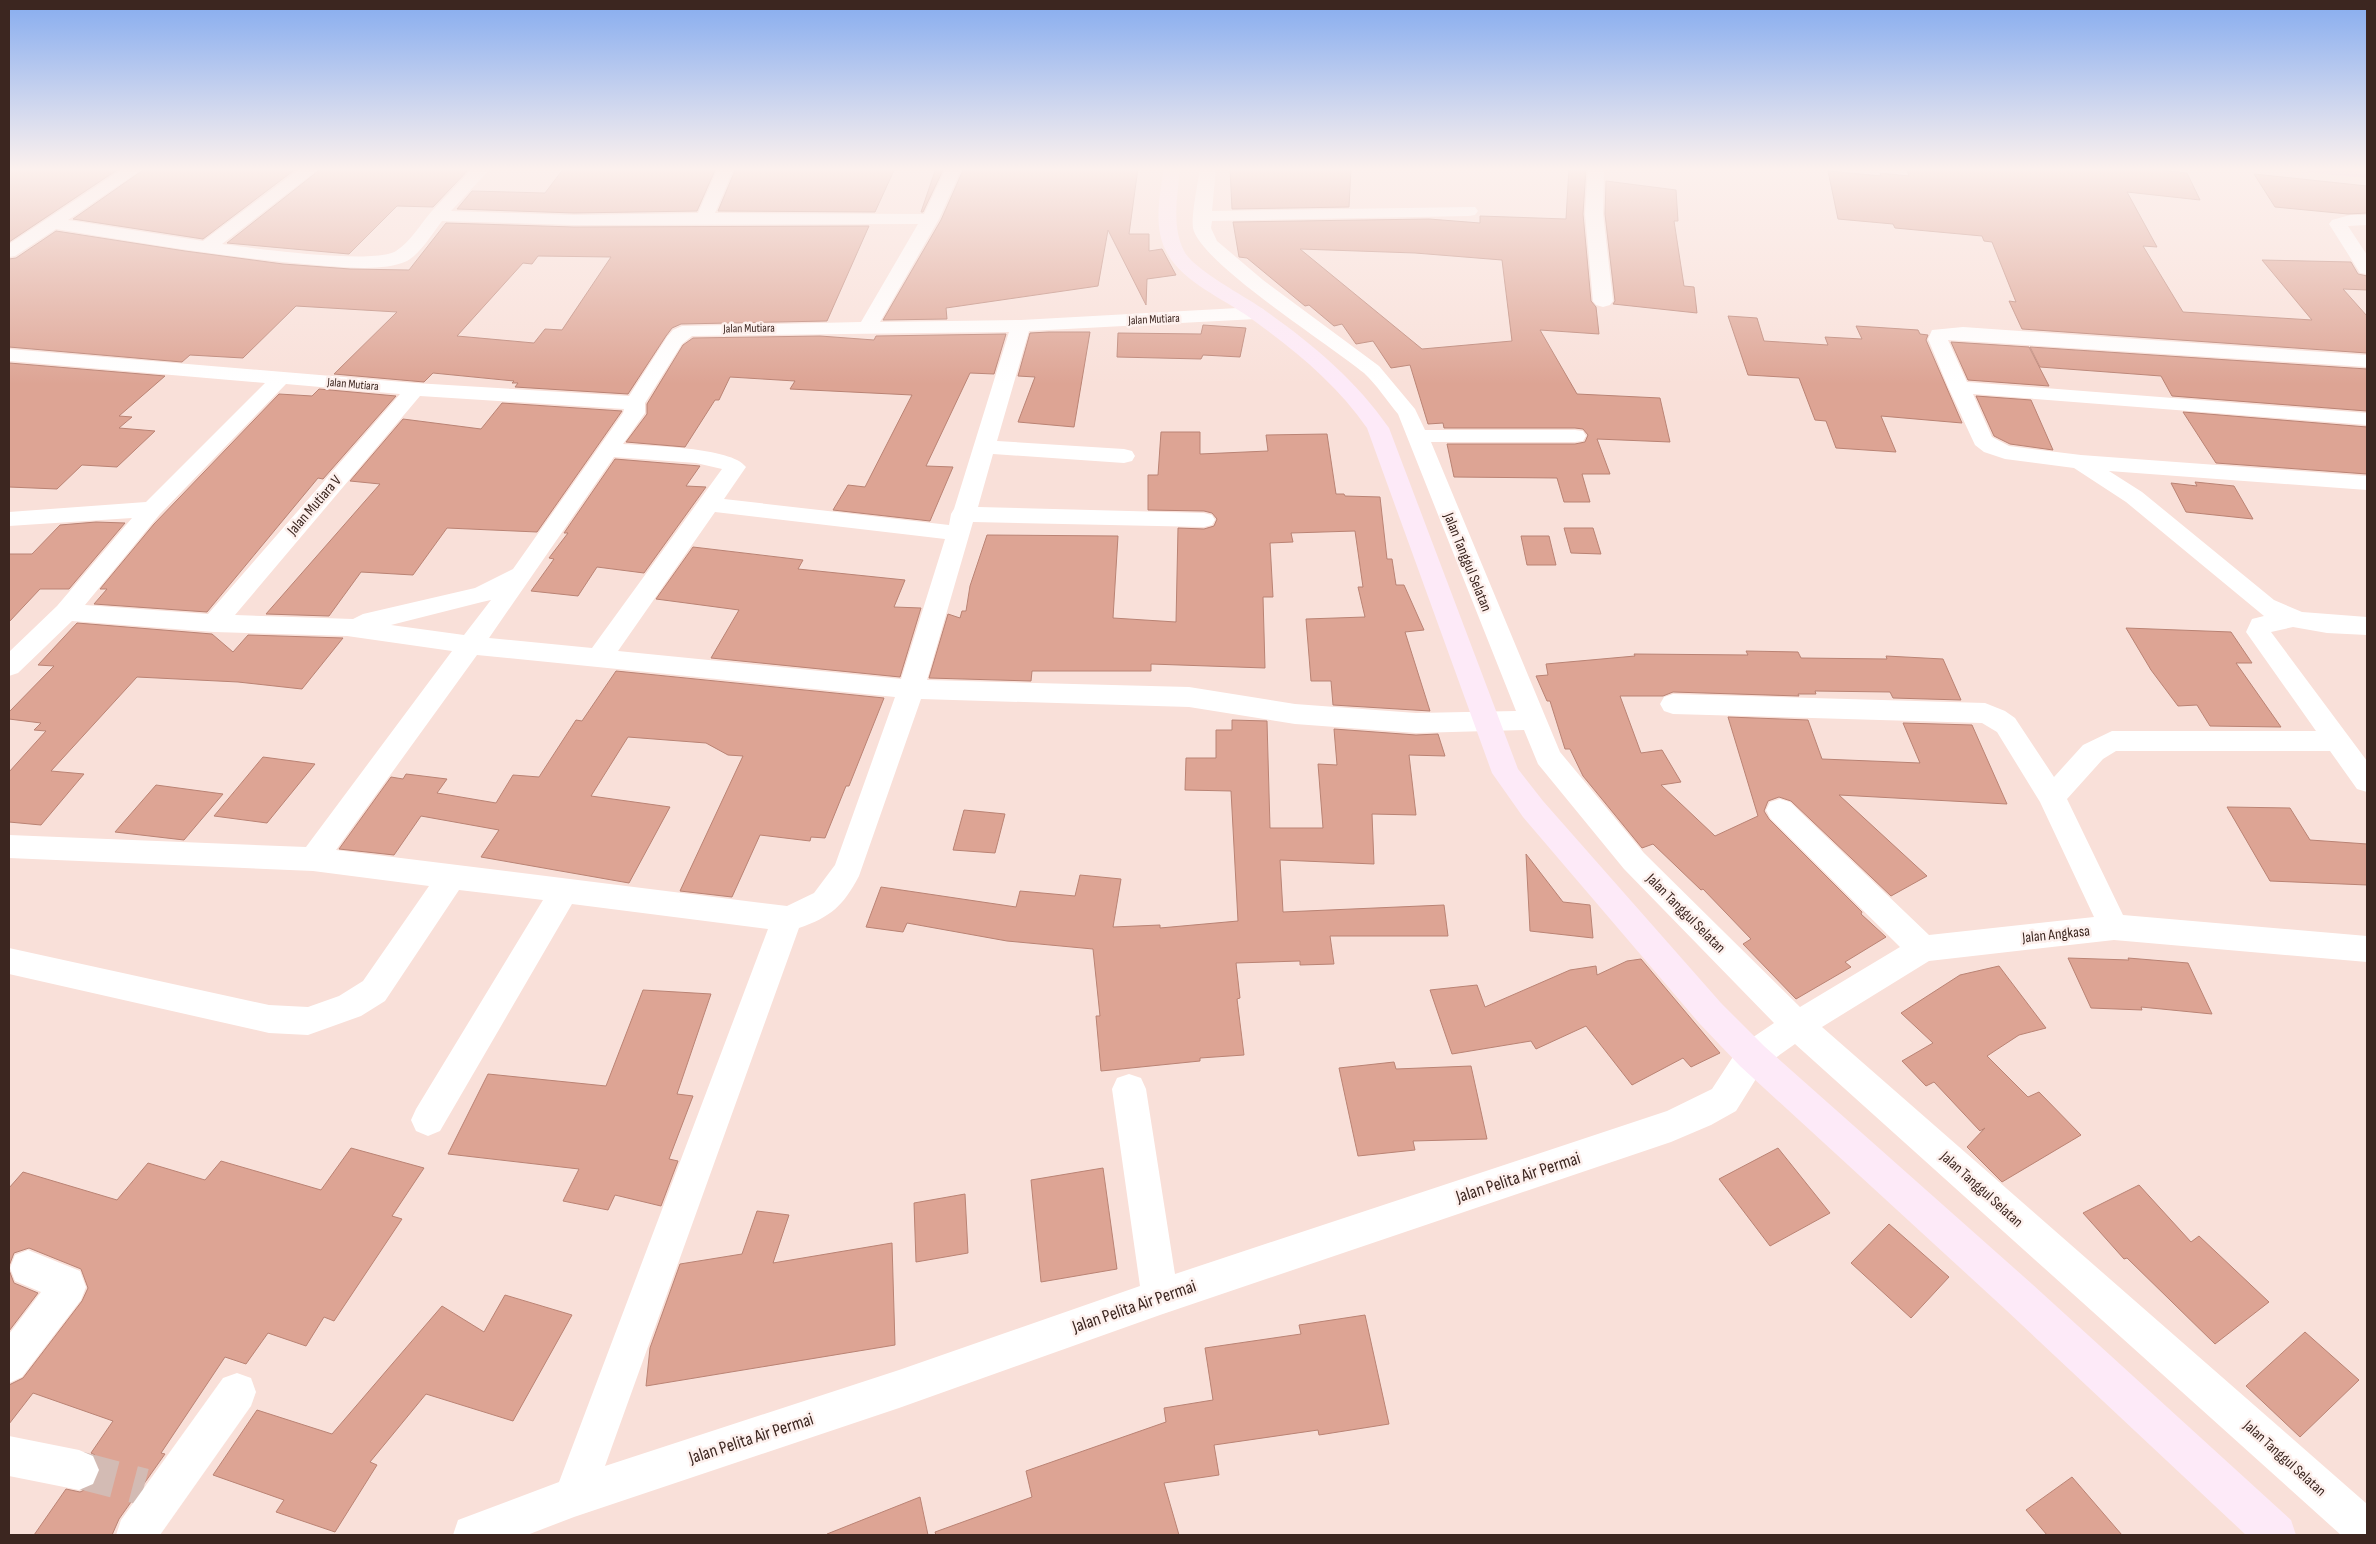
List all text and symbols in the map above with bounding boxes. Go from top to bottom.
street label: Jalan Mutiara [1127,311,1181,328]
street label: Jalan Mutiara [722,321,775,336]
street label: Jalan Mutiara [326,375,380,394]
street label: Jalan Mutiara V [282,471,346,540]
street label: Jalan Tanggul Selatan [1439,509,1496,614]
street label: Jalan Tanggul Selatan [1641,869,1729,957]
street label: Jalan Angkasa [2020,921,2091,948]
street label: Jalan Pelita Air Permai [1452,1147,1583,1208]
street label: Jalan Tanggul Selatan [1936,1147,2027,1231]
street label: Jalan Pelita Air Permai [1069,1275,1199,1338]
street label: Jalan Pelita Air Permai [685,1408,816,1469]
street label: Jalan Tanggul Selatan [2239,1416,2330,1500]

